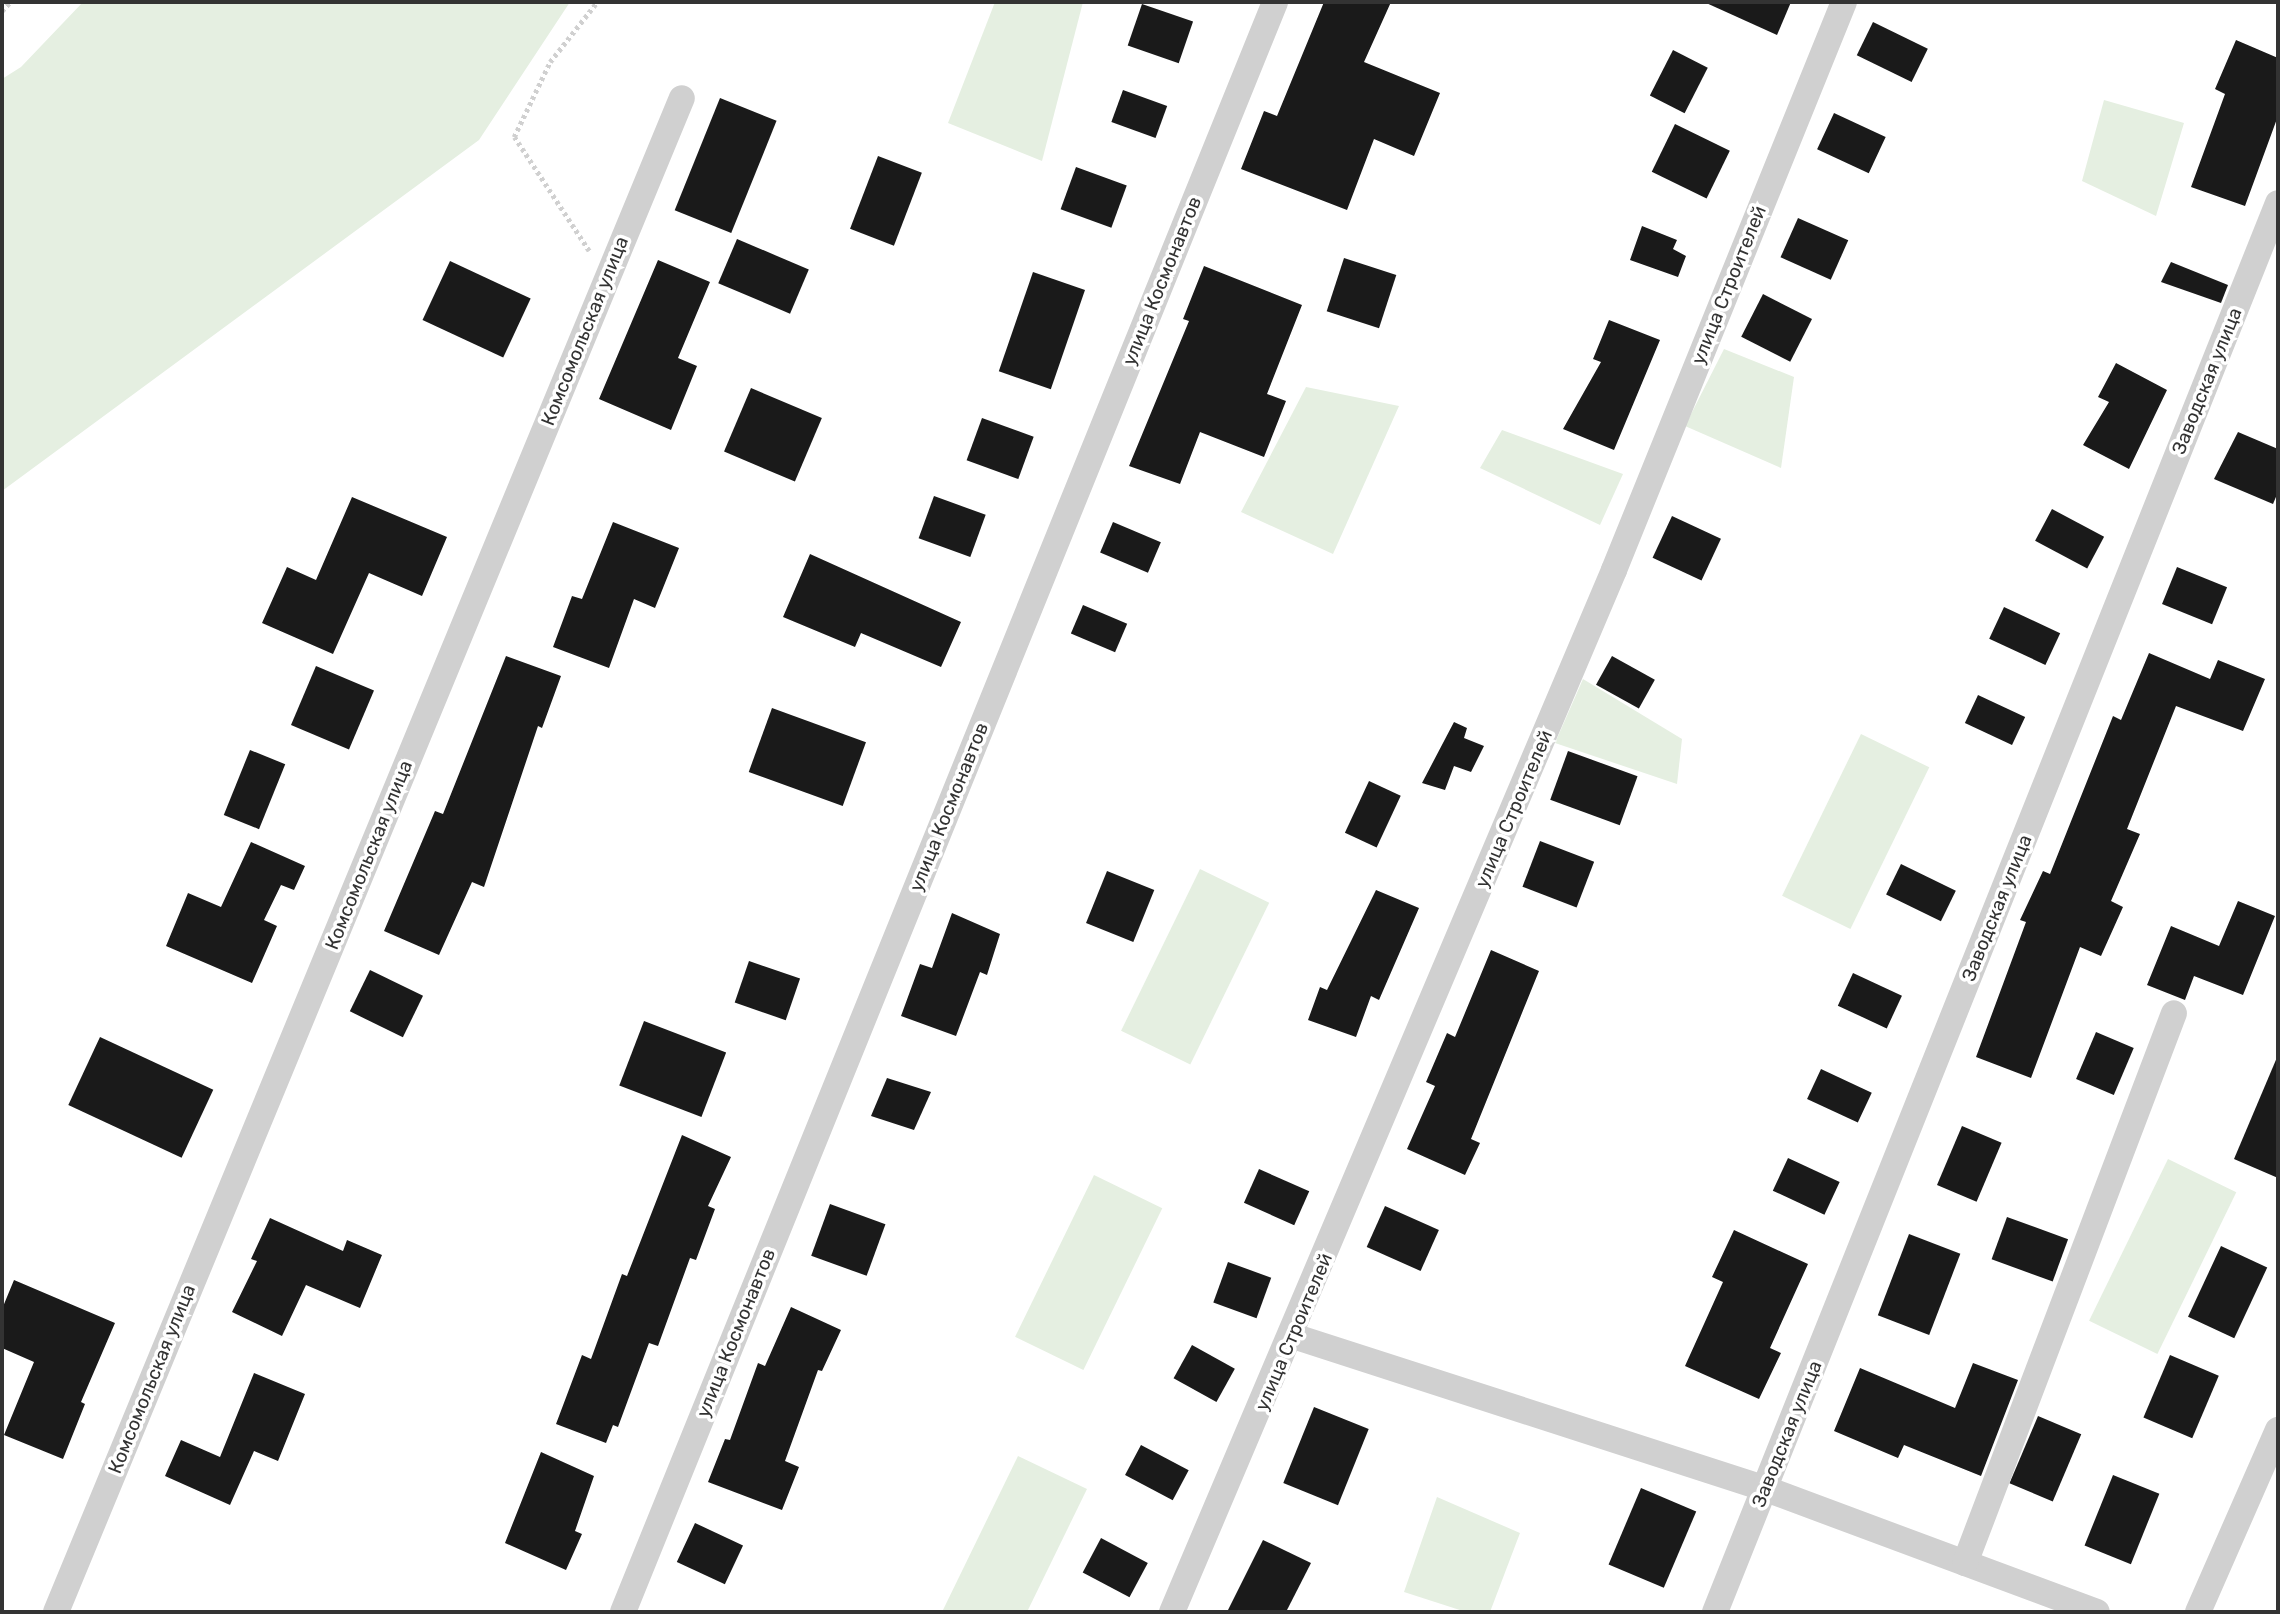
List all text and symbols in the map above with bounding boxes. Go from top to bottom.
street label: улица Космонавтов [1118,193,1206,369]
street label: улица Строителей [1687,202,1771,368]
street label: Комсомольская улица [537,233,633,429]
street label: Заводская улица [2167,304,2247,458]
street label: улица Космонавтов [905,719,993,895]
street label: улица Строителей [1470,727,1558,891]
street label: Комсомольская улица [321,757,417,953]
street label: Заводская улица [1957,831,2037,985]
street label: улица Космонавтов [692,1245,780,1421]
street label: улица Строителей [1250,1250,1338,1414]
street label: Комсомольская улица [104,1281,200,1477]
street label: Заводская улица [1747,1357,1827,1511]

